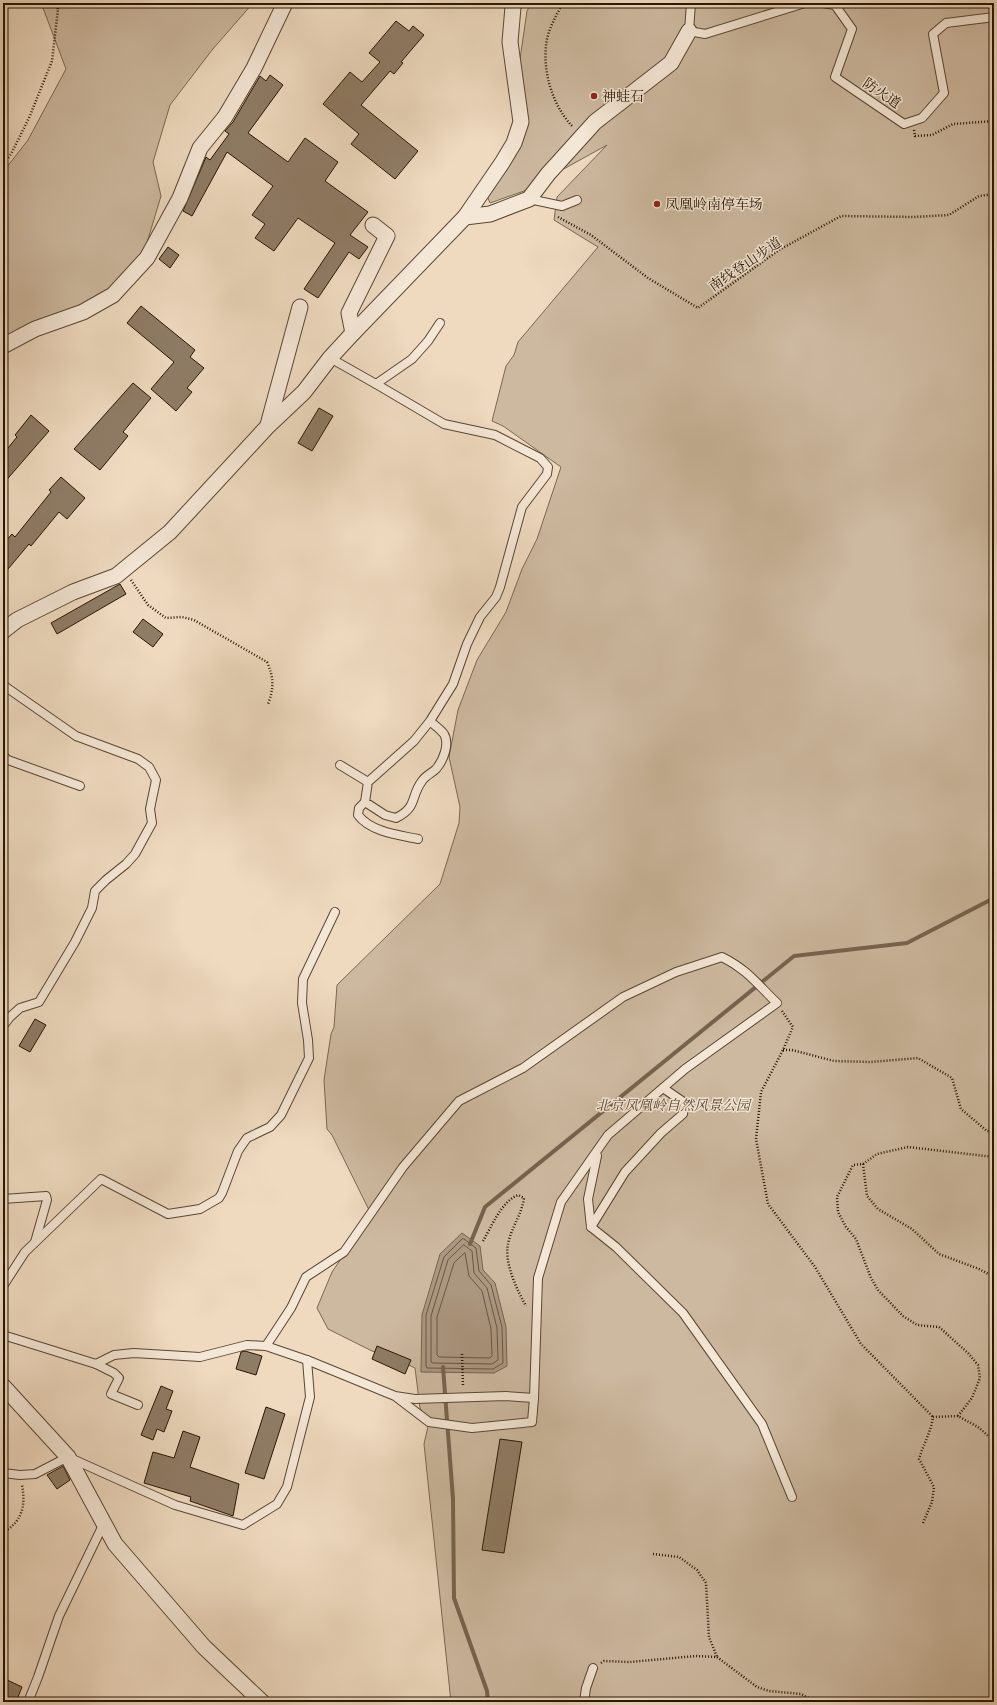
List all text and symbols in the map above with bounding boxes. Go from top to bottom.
street label: 防火道 [858,75,904,114]
place label: 神蛙石 [602,88,644,107]
marker: 神蛙石 [589,91,599,101]
place label: 凤凰岭南停车场 [665,196,763,215]
marker: 凤凰岭南停车场 [652,199,662,209]
street label: 南线登山步道 [706,234,786,297]
park label: 北京凤凰岭自然风景公园 [596,1097,752,1116]

